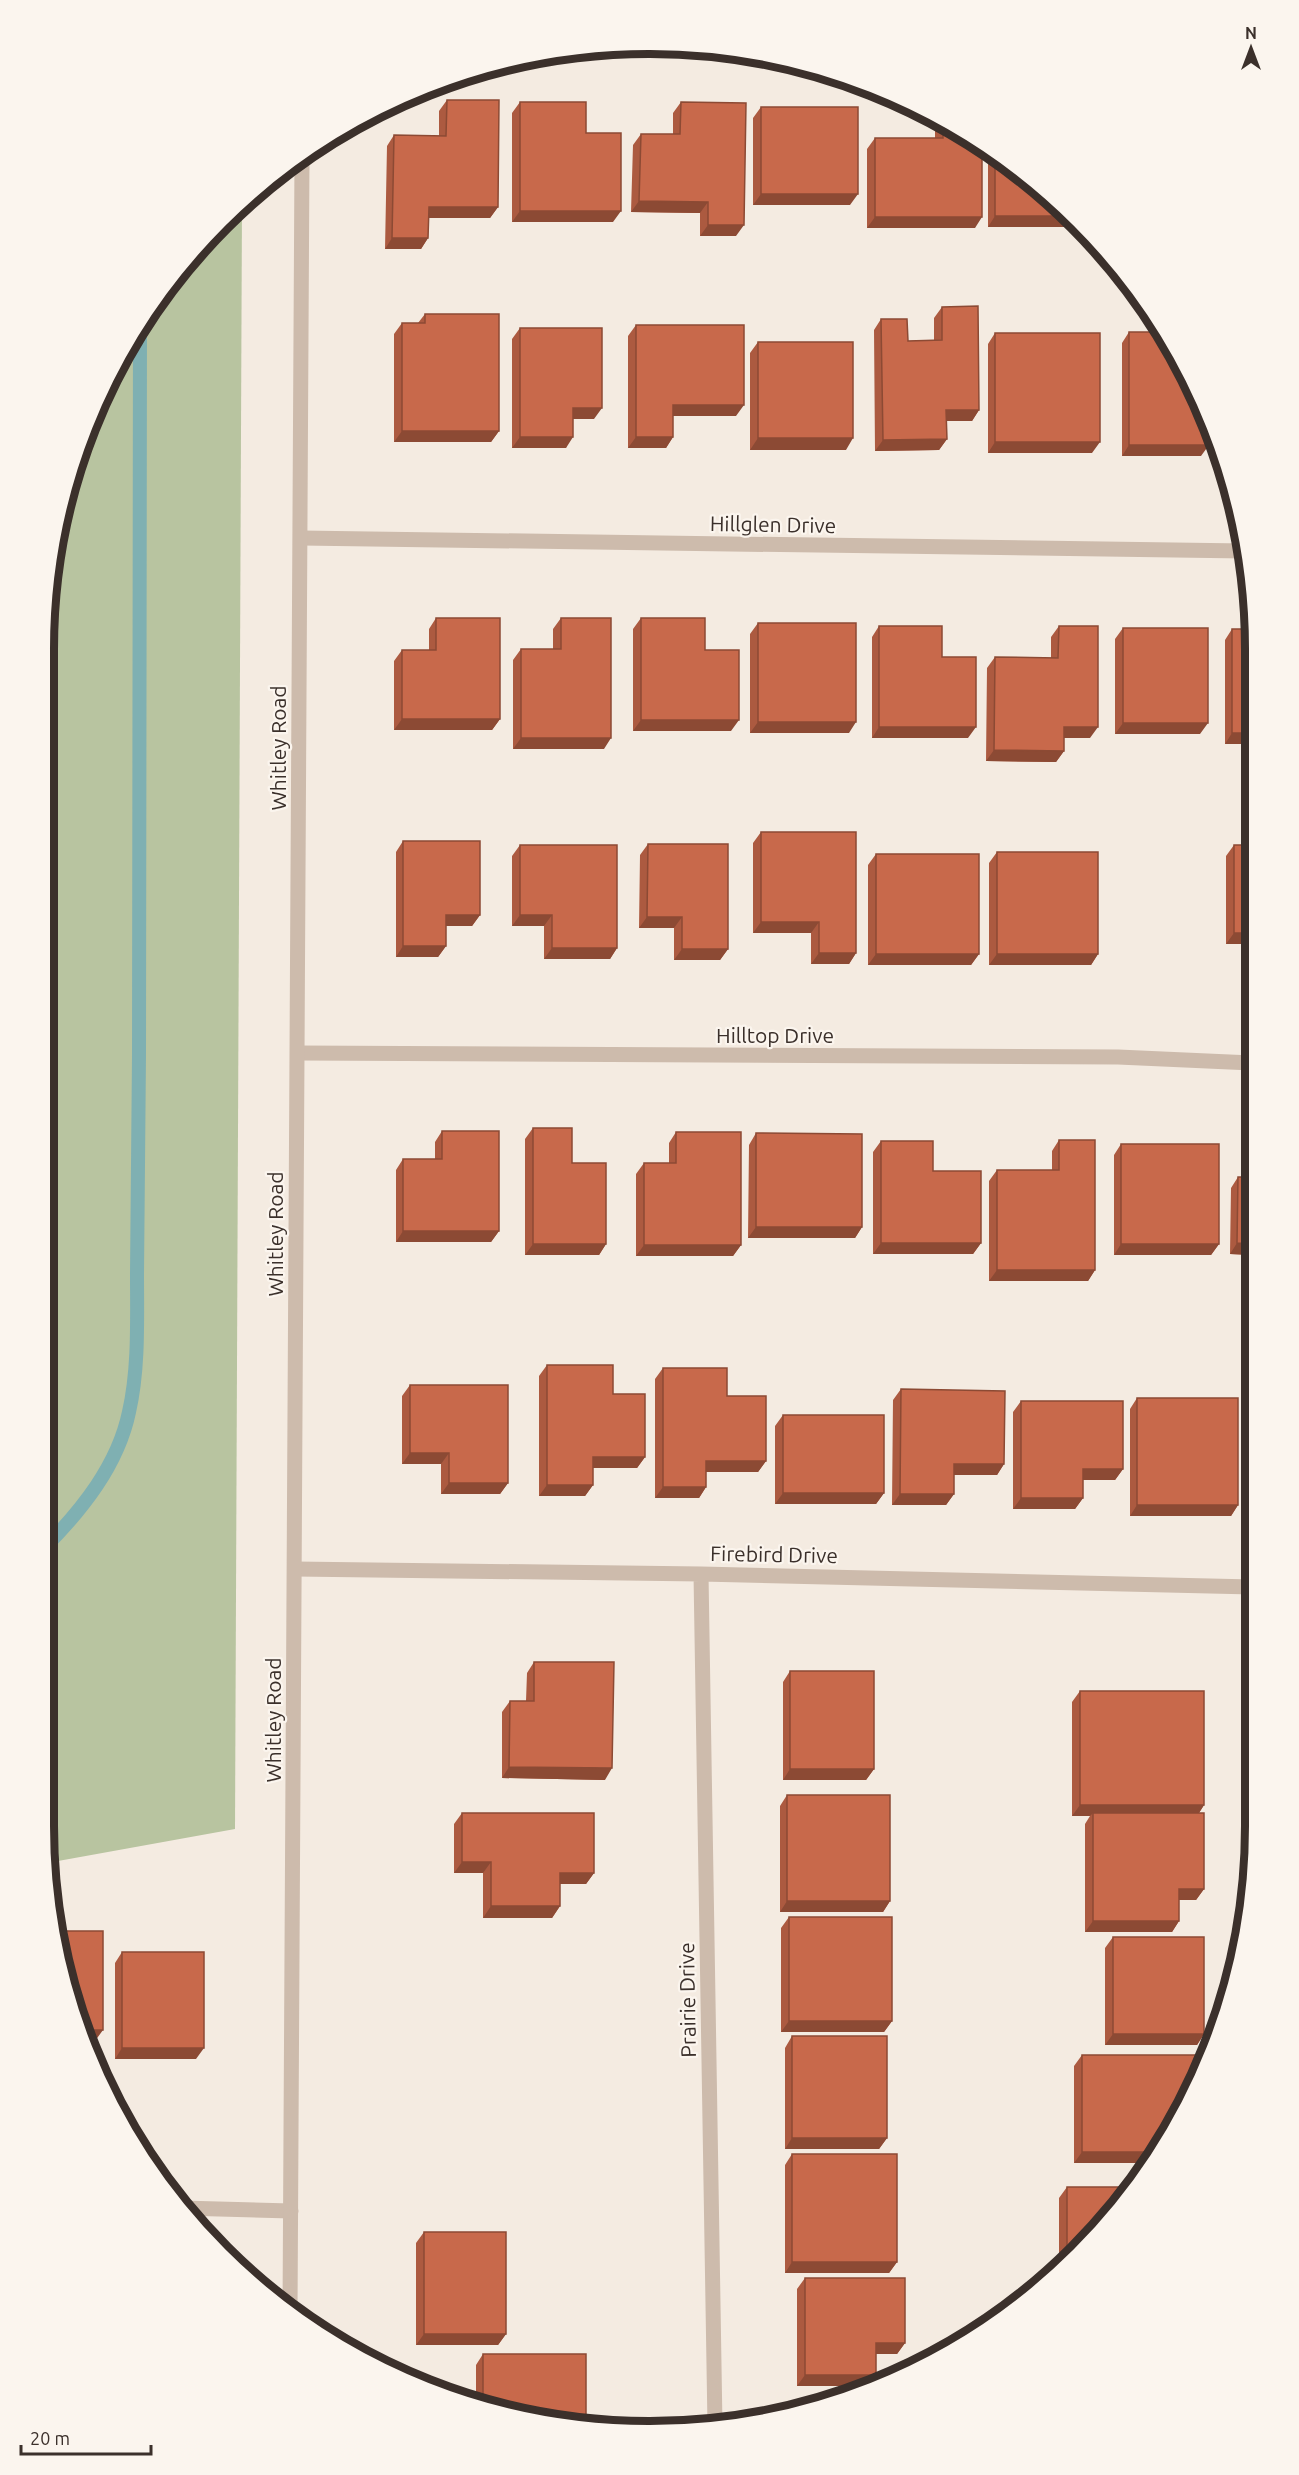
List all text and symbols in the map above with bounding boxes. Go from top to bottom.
north arrow [1221,18,1281,78]
text: N [1245,24,1257,42]
street label: Hillglen Drive [710,511,836,537]
street label: Whitley Road [266,685,290,811]
street label: Hilltop Drive [716,1023,834,1047]
street label: Whitley Road [263,1171,287,1297]
street label: Firebird Drive [710,1541,838,1567]
street label: Whitley Road [261,1657,285,1783]
street label: Prairie Drive [674,1942,700,2058]
scale bar [21,2418,152,2456]
text: 20 m [30,2428,70,2448]

